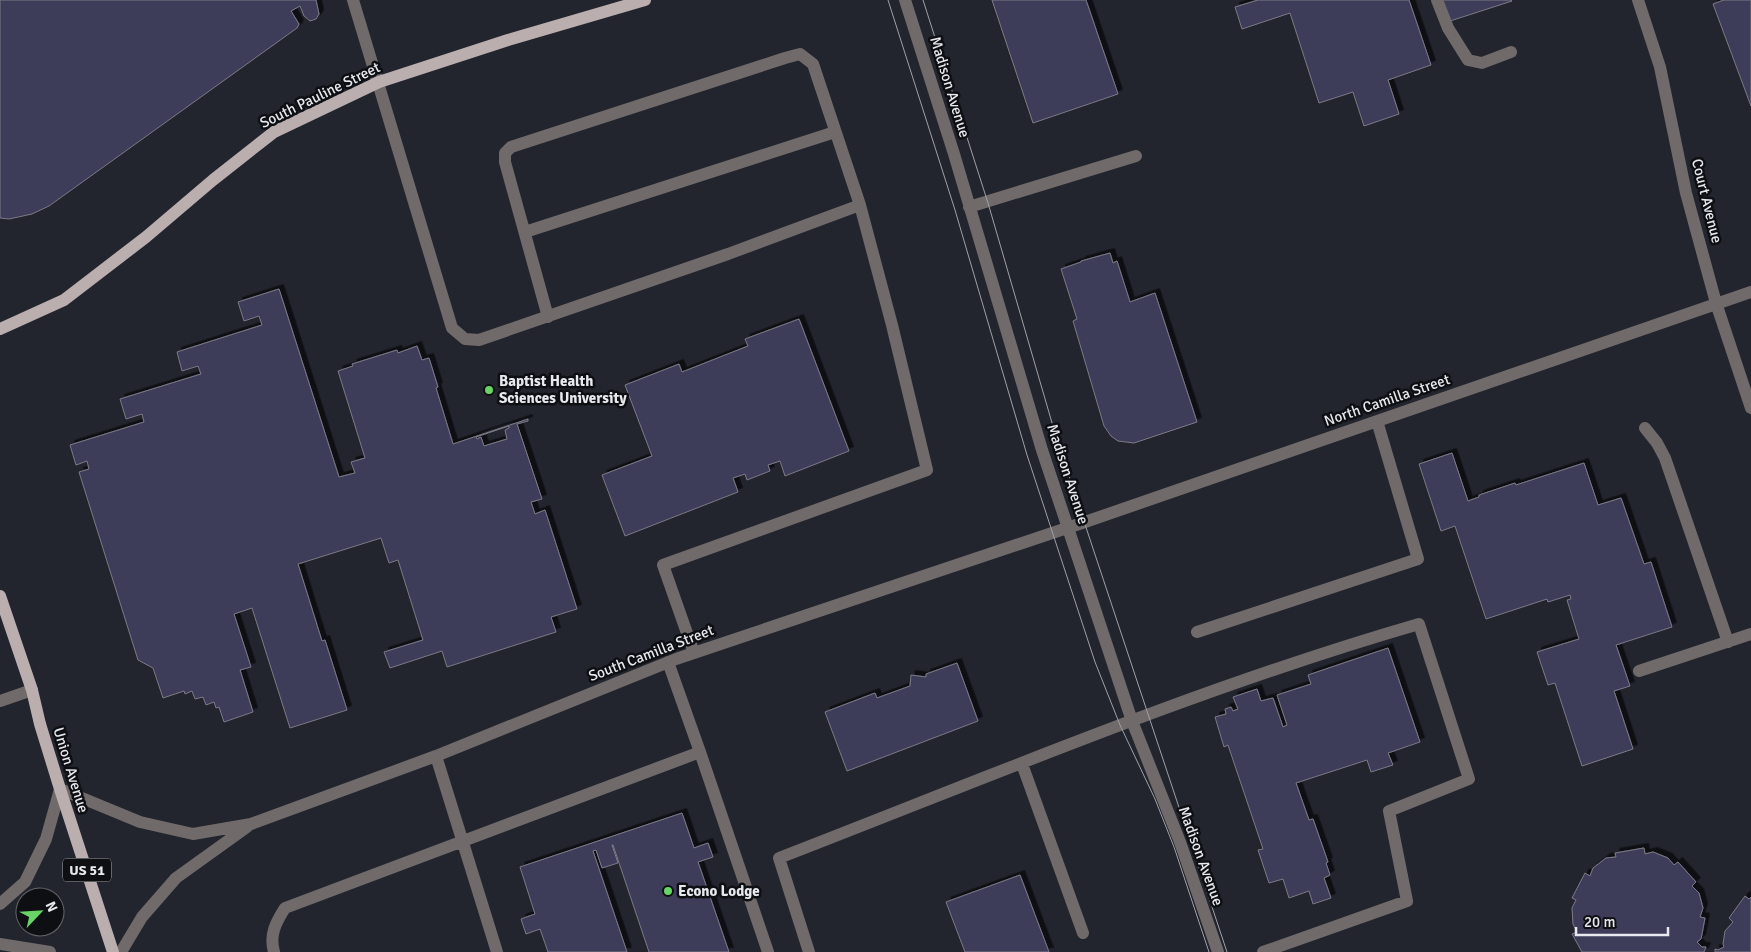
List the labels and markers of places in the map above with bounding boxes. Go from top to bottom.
place label: Baptist Health Sciences University [499,372,627,407]
marker: Baptist Health Sciences University [483,384,495,396]
place label: Econo Lodge [678,882,760,900]
marker: Econo Lodge [662,885,674,897]

